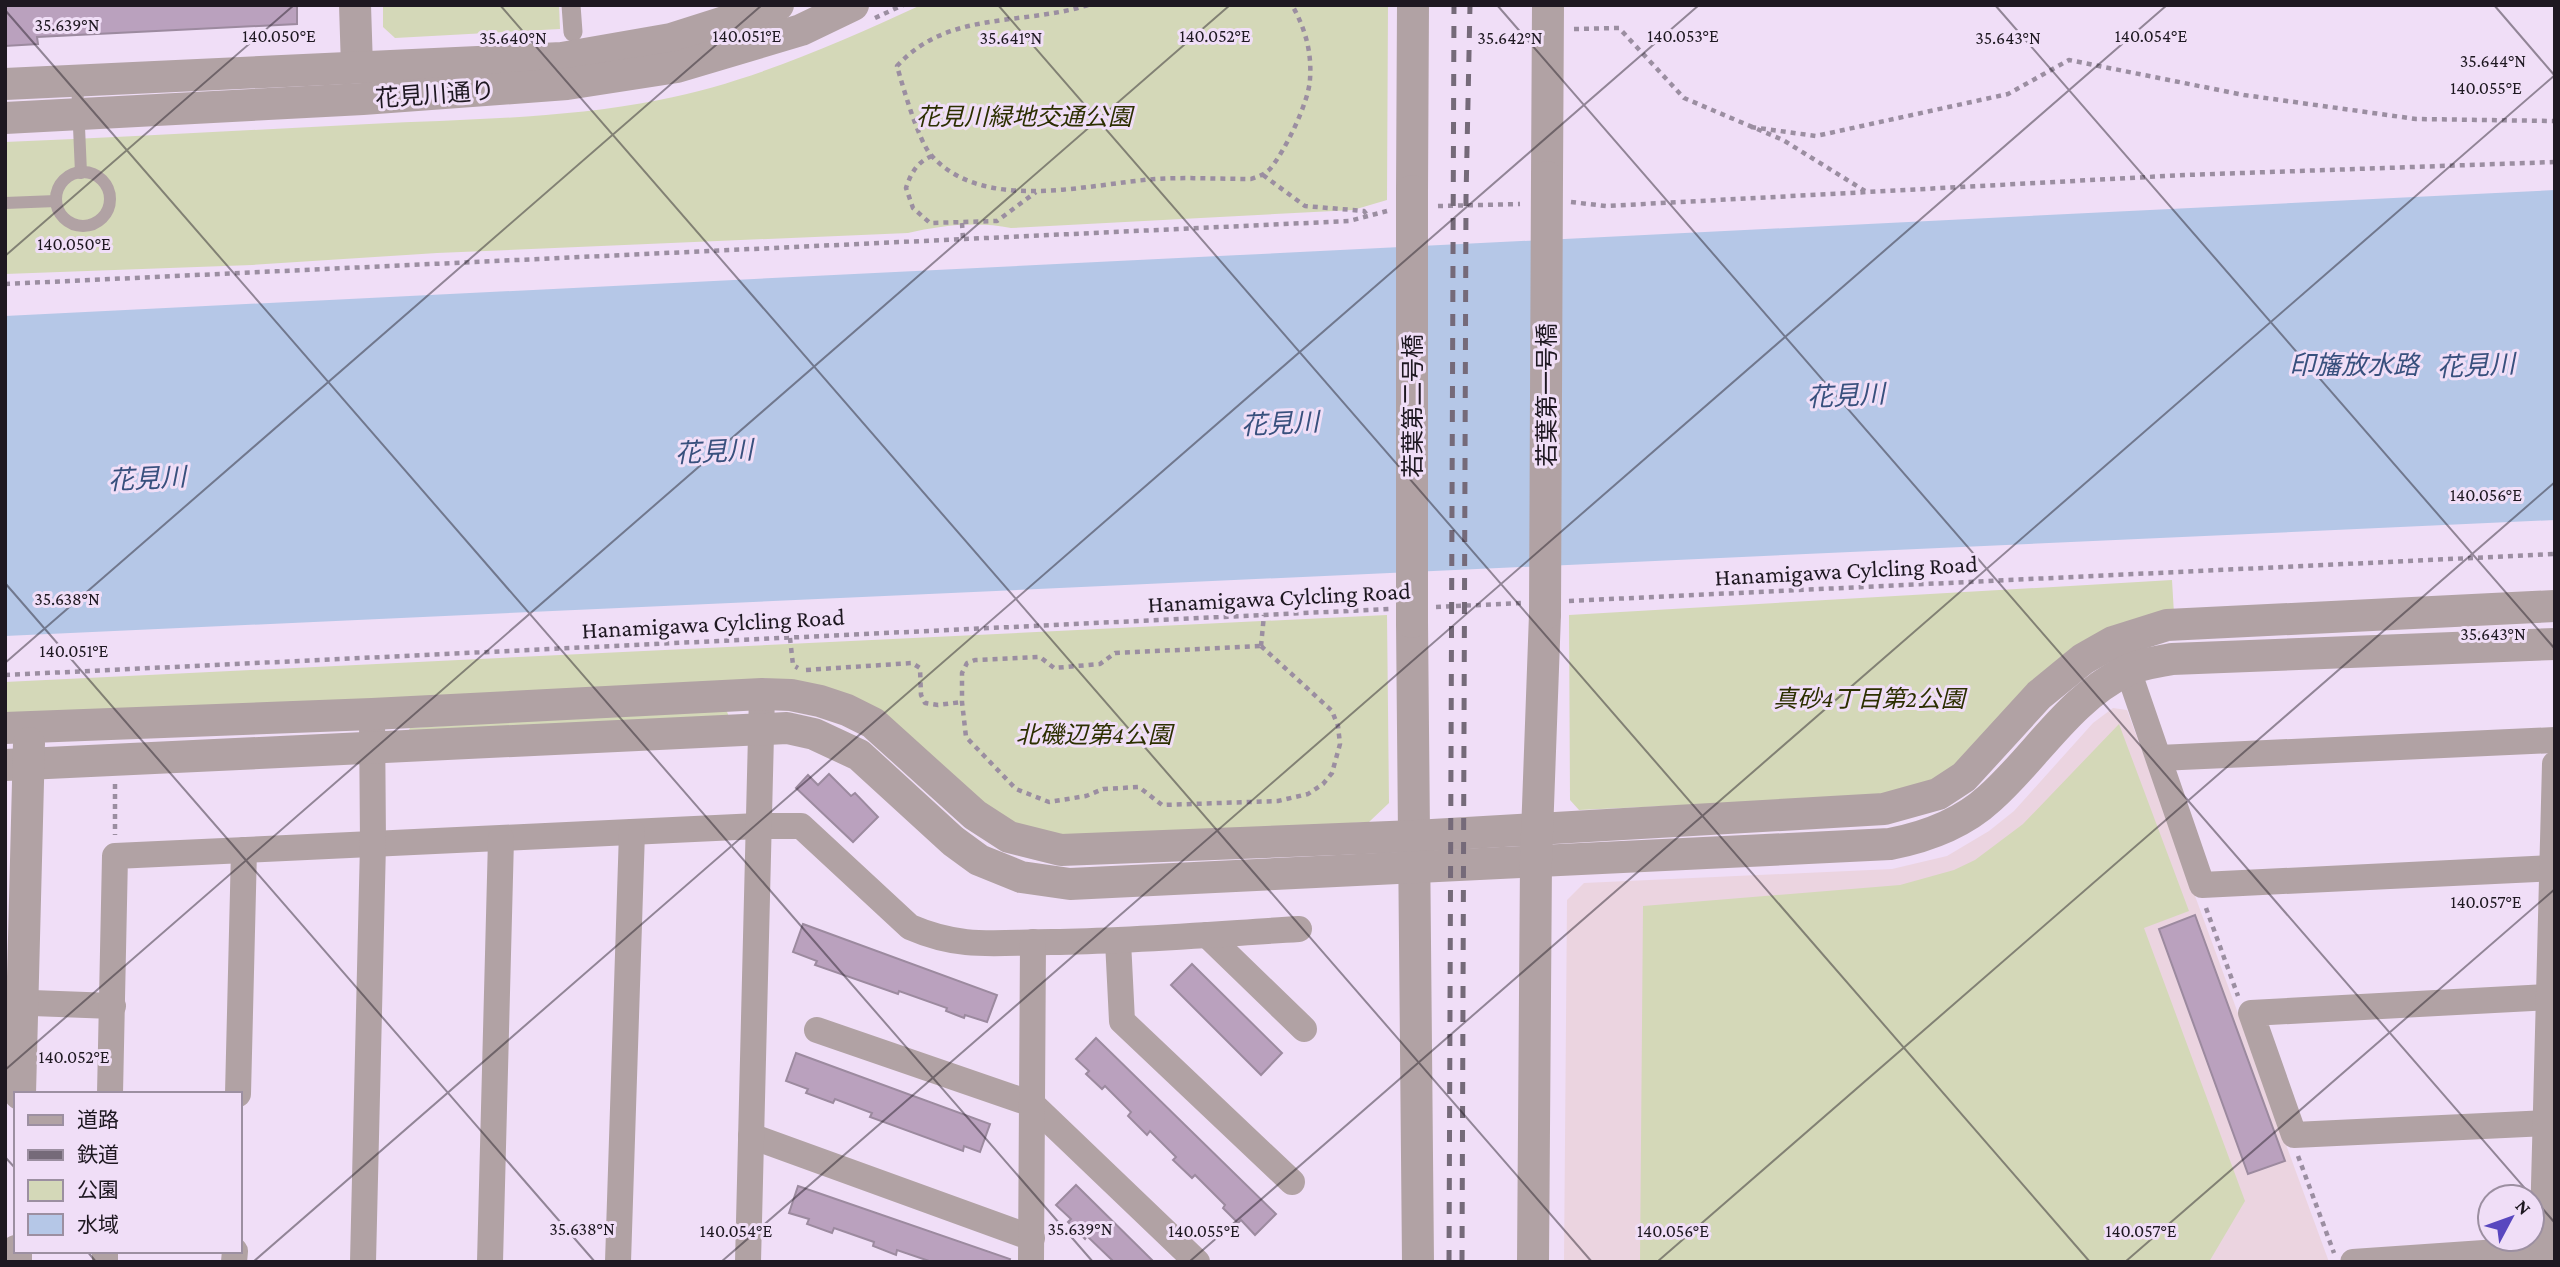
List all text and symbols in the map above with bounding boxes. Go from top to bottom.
text: 35.639°N [34,15,100,35]
text: 140.050°E [242,26,316,46]
text: 140.051°E [713,26,782,46]
text: 140.052°E [1179,26,1251,46]
text: 140.053°E [1647,26,1719,46]
text: 140.054°E [2115,26,2187,46]
text: 35.640°N [479,28,547,48]
text: 35.641°N [980,28,1043,48]
text: 35.642°N [1477,28,1543,48]
text: 35.643°N [1975,28,2041,48]
text: 35.644°N [2460,51,2526,71]
street label: 花見川通り [374,76,496,112]
text: 140.055°E [2450,78,2522,98]
park label: 花見川緑地交通公園 [916,103,1135,130]
text: 140.050°E [37,234,111,254]
street label: 若葉第一号橋 [1533,323,1560,467]
street label: 若葉第二号橋 [1399,334,1426,478]
water label: 花見川 [2436,349,2519,383]
water label: 印旛放水路 [2289,351,2421,380]
water label: 花見川 [1806,379,1889,413]
water label: 花見川 [1240,407,1323,441]
water label: 花見川 [674,435,757,469]
water label: 花見川 [107,462,190,496]
text: 140.056°E [2450,485,2522,505]
street label: Hanamigawa Cylcling Road [1714,550,1979,590]
street label: Hanamigawa Cylcling Road [1147,577,1412,617]
text: 35.638°N [34,589,100,609]
street label: Hanamigawa Cylcling Road [581,603,846,643]
text: 35.643°N [2460,624,2526,644]
text: 140.051°E [40,641,109,661]
park label: 真砂4丁目第2公園 [1773,685,1968,712]
park label: 北磯辺第4公園 [1016,721,1175,748]
text: 140.057°E [2450,892,2522,912]
text: 140.052°E [38,1047,110,1067]
legend [14,1092,242,1253]
text: 道路 [77,1108,119,1132]
text: 鉄道 [77,1143,119,1167]
text: 公園 [77,1178,119,1202]
north arrow [2476,1183,2546,1253]
text: N [2511,1195,2536,1219]
text: 水域 [77,1213,119,1237]
text: 35.638°N [549,1219,615,1239]
text: 35.639°N [1047,1219,1113,1239]
text: 140.054°E [700,1221,772,1241]
text: 140.055°E [1168,1221,1240,1241]
text: 140.056°E [1637,1221,1709,1241]
text: 140.057°E [2105,1221,2177,1241]

